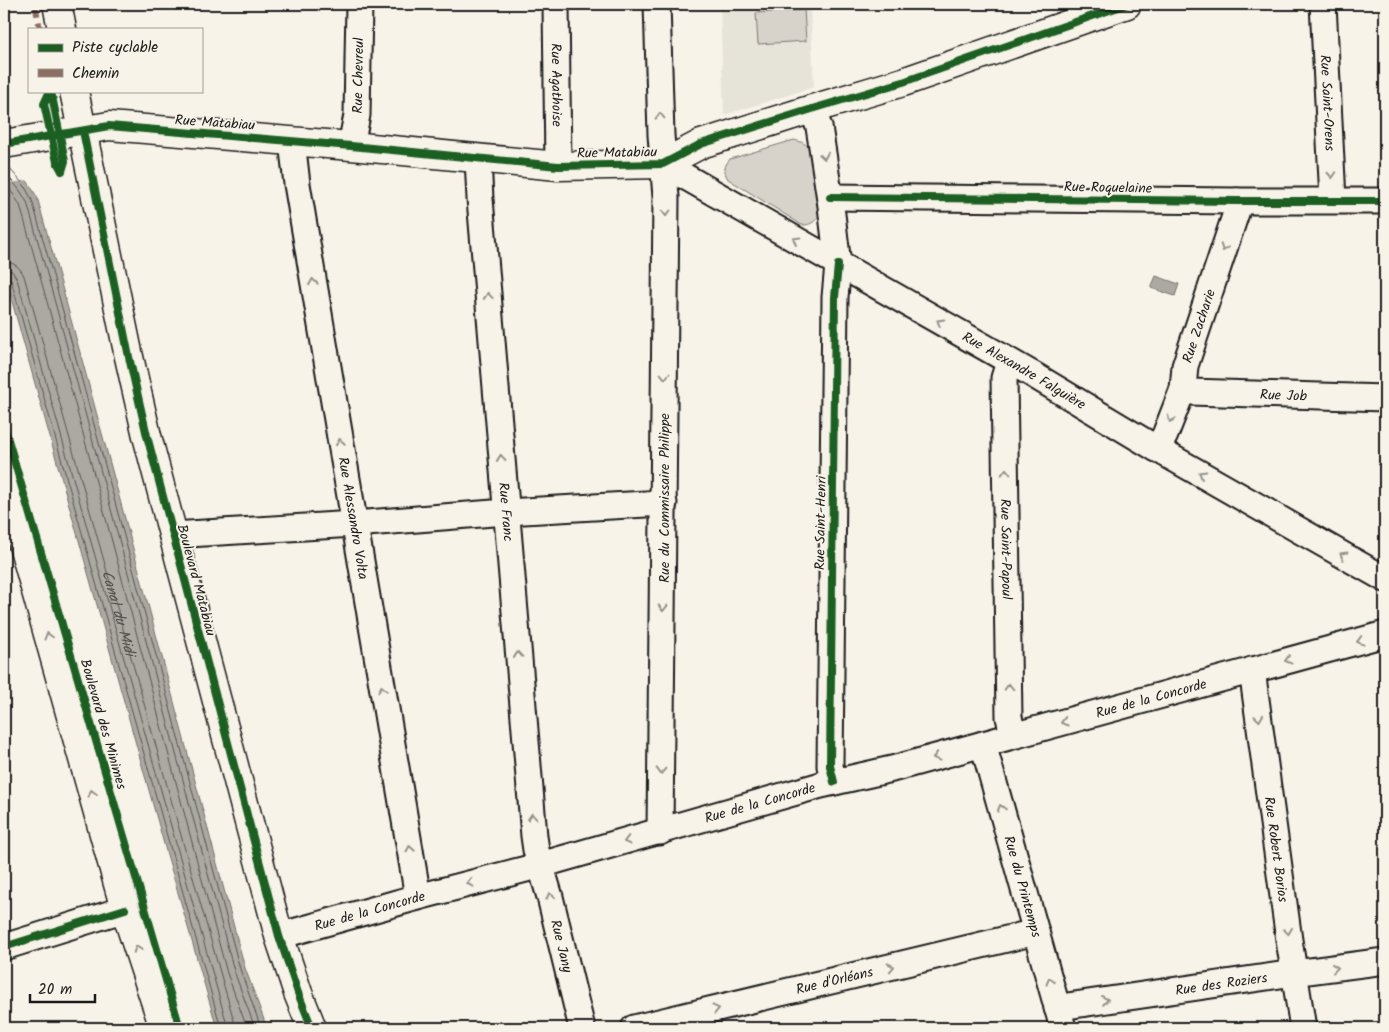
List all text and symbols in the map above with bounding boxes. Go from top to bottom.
legend [28,28,202,92]
text: Piste cyclable [72,36,158,60]
street label: Rue Chevreul [347,37,370,114]
street label: Rue Agathoise [544,43,568,128]
street label: Rue Saint-Orens [1314,54,1340,152]
text: Chemin [72,62,119,86]
street label: Rue Matabiau [174,109,256,137]
one-way arrow [655,112,666,120]
street label: Rue Matabiau [577,141,658,165]
one-way arrow [818,152,829,160]
one-way arrow [1327,171,1338,179]
street label: Rue Roquelaine [1064,176,1153,200]
one-way arrow [661,210,671,217]
one-way arrow [792,237,801,247]
one-way arrow [1220,243,1230,252]
one-way arrow [309,277,319,286]
street label: Rue Zacharie [1177,286,1222,366]
one-way arrow [482,292,493,300]
one-way arrow [937,319,946,329]
street label: Rue Alexandre Falguière [958,326,1090,416]
one-way arrow [660,372,670,380]
street label: Rue Job [1259,384,1308,408]
street label: Rue du Commissaire Philippe [654,412,676,583]
one-way arrow [1167,414,1178,423]
one-way arrow [335,438,346,446]
one-way arrow [496,454,507,462]
street label: Rue Alessandro Volta [331,455,374,581]
one-way arrow [1001,468,1011,476]
one-way arrow [1198,471,1207,481]
street label: Rue Saint-Henri [809,475,833,570]
street label: Rue Franc [492,482,519,542]
street label: Rue Saint-Papoul [994,499,1017,600]
street label: Boulevard Matabiau [171,522,222,639]
one-way arrow [1339,551,1348,561]
water label: Canal du Midi [94,568,142,662]
one-way arrow [658,604,668,612]
one-way arrow [44,633,54,641]
one-way arrow [1357,635,1365,645]
one-way arrow [513,651,524,659]
one-way arrow [1283,654,1292,665]
street label: Boulevard des Minimes [74,656,132,792]
street label: Rue de la Concorde [1093,673,1210,725]
one-way arrow [1004,683,1014,690]
one-way arrow [377,684,388,692]
one-way arrow [1253,714,1264,722]
one-way arrow [1060,716,1068,726]
one-way arrow [932,751,940,761]
one-way arrow [656,767,666,775]
street label: Rue de la Concorde [702,777,819,830]
one-way arrow [87,789,98,797]
street label: Rue Robert Borios [1257,795,1294,904]
one-way arrow [996,804,1007,812]
one-way arrow [527,812,538,820]
street label: Rue du Printemps [997,833,1047,940]
one-way arrow [623,835,632,845]
one-way arrow [405,844,415,853]
one-way arrow [466,877,475,888]
street label: Rue de la Concorde [312,885,428,938]
one-way arrow [545,891,556,900]
street label: Rue Jany [544,917,578,976]
one-way arrow [1282,927,1292,935]
one-way arrow [133,945,143,954]
street label: Rue d'Orléans [794,961,875,1001]
one-way arrow [886,962,895,973]
one-way arrow [1331,963,1340,973]
street label: Rue des Roziers [1174,967,1269,1002]
scale bar [30,972,95,1004]
text: 20 m [38,978,72,1002]
one-way arrow [1045,978,1055,986]
one-way arrow [1102,995,1110,1006]
one-way arrow [711,1004,720,1015]

